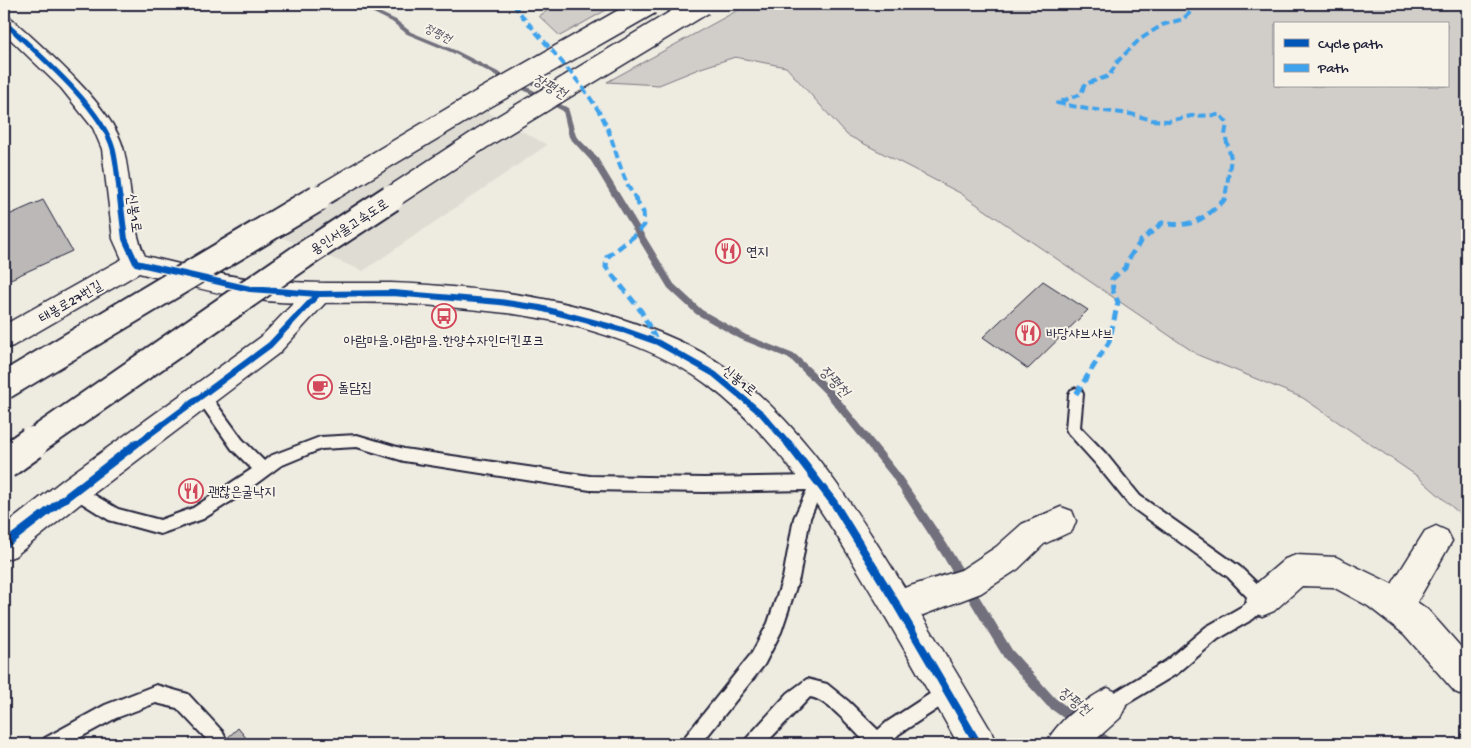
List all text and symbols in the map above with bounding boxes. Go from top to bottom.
water label: 정평천 [421,22,454,48]
legend [1274,22,1448,88]
text: Cycle path [1318,36,1383,54]
text: Path [1317,60,1349,78]
water label: 장평천 [529,71,571,105]
street label: 신봉1로 [121,193,144,234]
street label: 용인서울고속도로 [308,196,393,260]
restaurant icon: 연지 [715,238,741,264]
place label: 연지 [746,245,769,262]
street label: 태봉로27번길 [36,278,107,328]
bus stop icon: 아람마을.아람마을.한양수자인더킨포크 [431,303,457,329]
restaurant icon: 바당샤브샤브 [1015,320,1041,346]
place label: 바당샤브샤브 [1046,327,1114,344]
place label: 아람마을.아람마을.한양수자인더킨포크 [344,334,544,351]
street label: 신봉1로 [718,363,759,401]
water label: 장평천 [815,363,854,403]
cafe icon: 돌담집 [307,374,333,400]
place label: 돌담집 [338,381,372,398]
restaurant icon: 괜찮은굴낙지 [178,478,204,504]
place label: 괜찮은굴낙지 [208,485,276,502]
water label: 장평천 [1054,685,1095,722]

